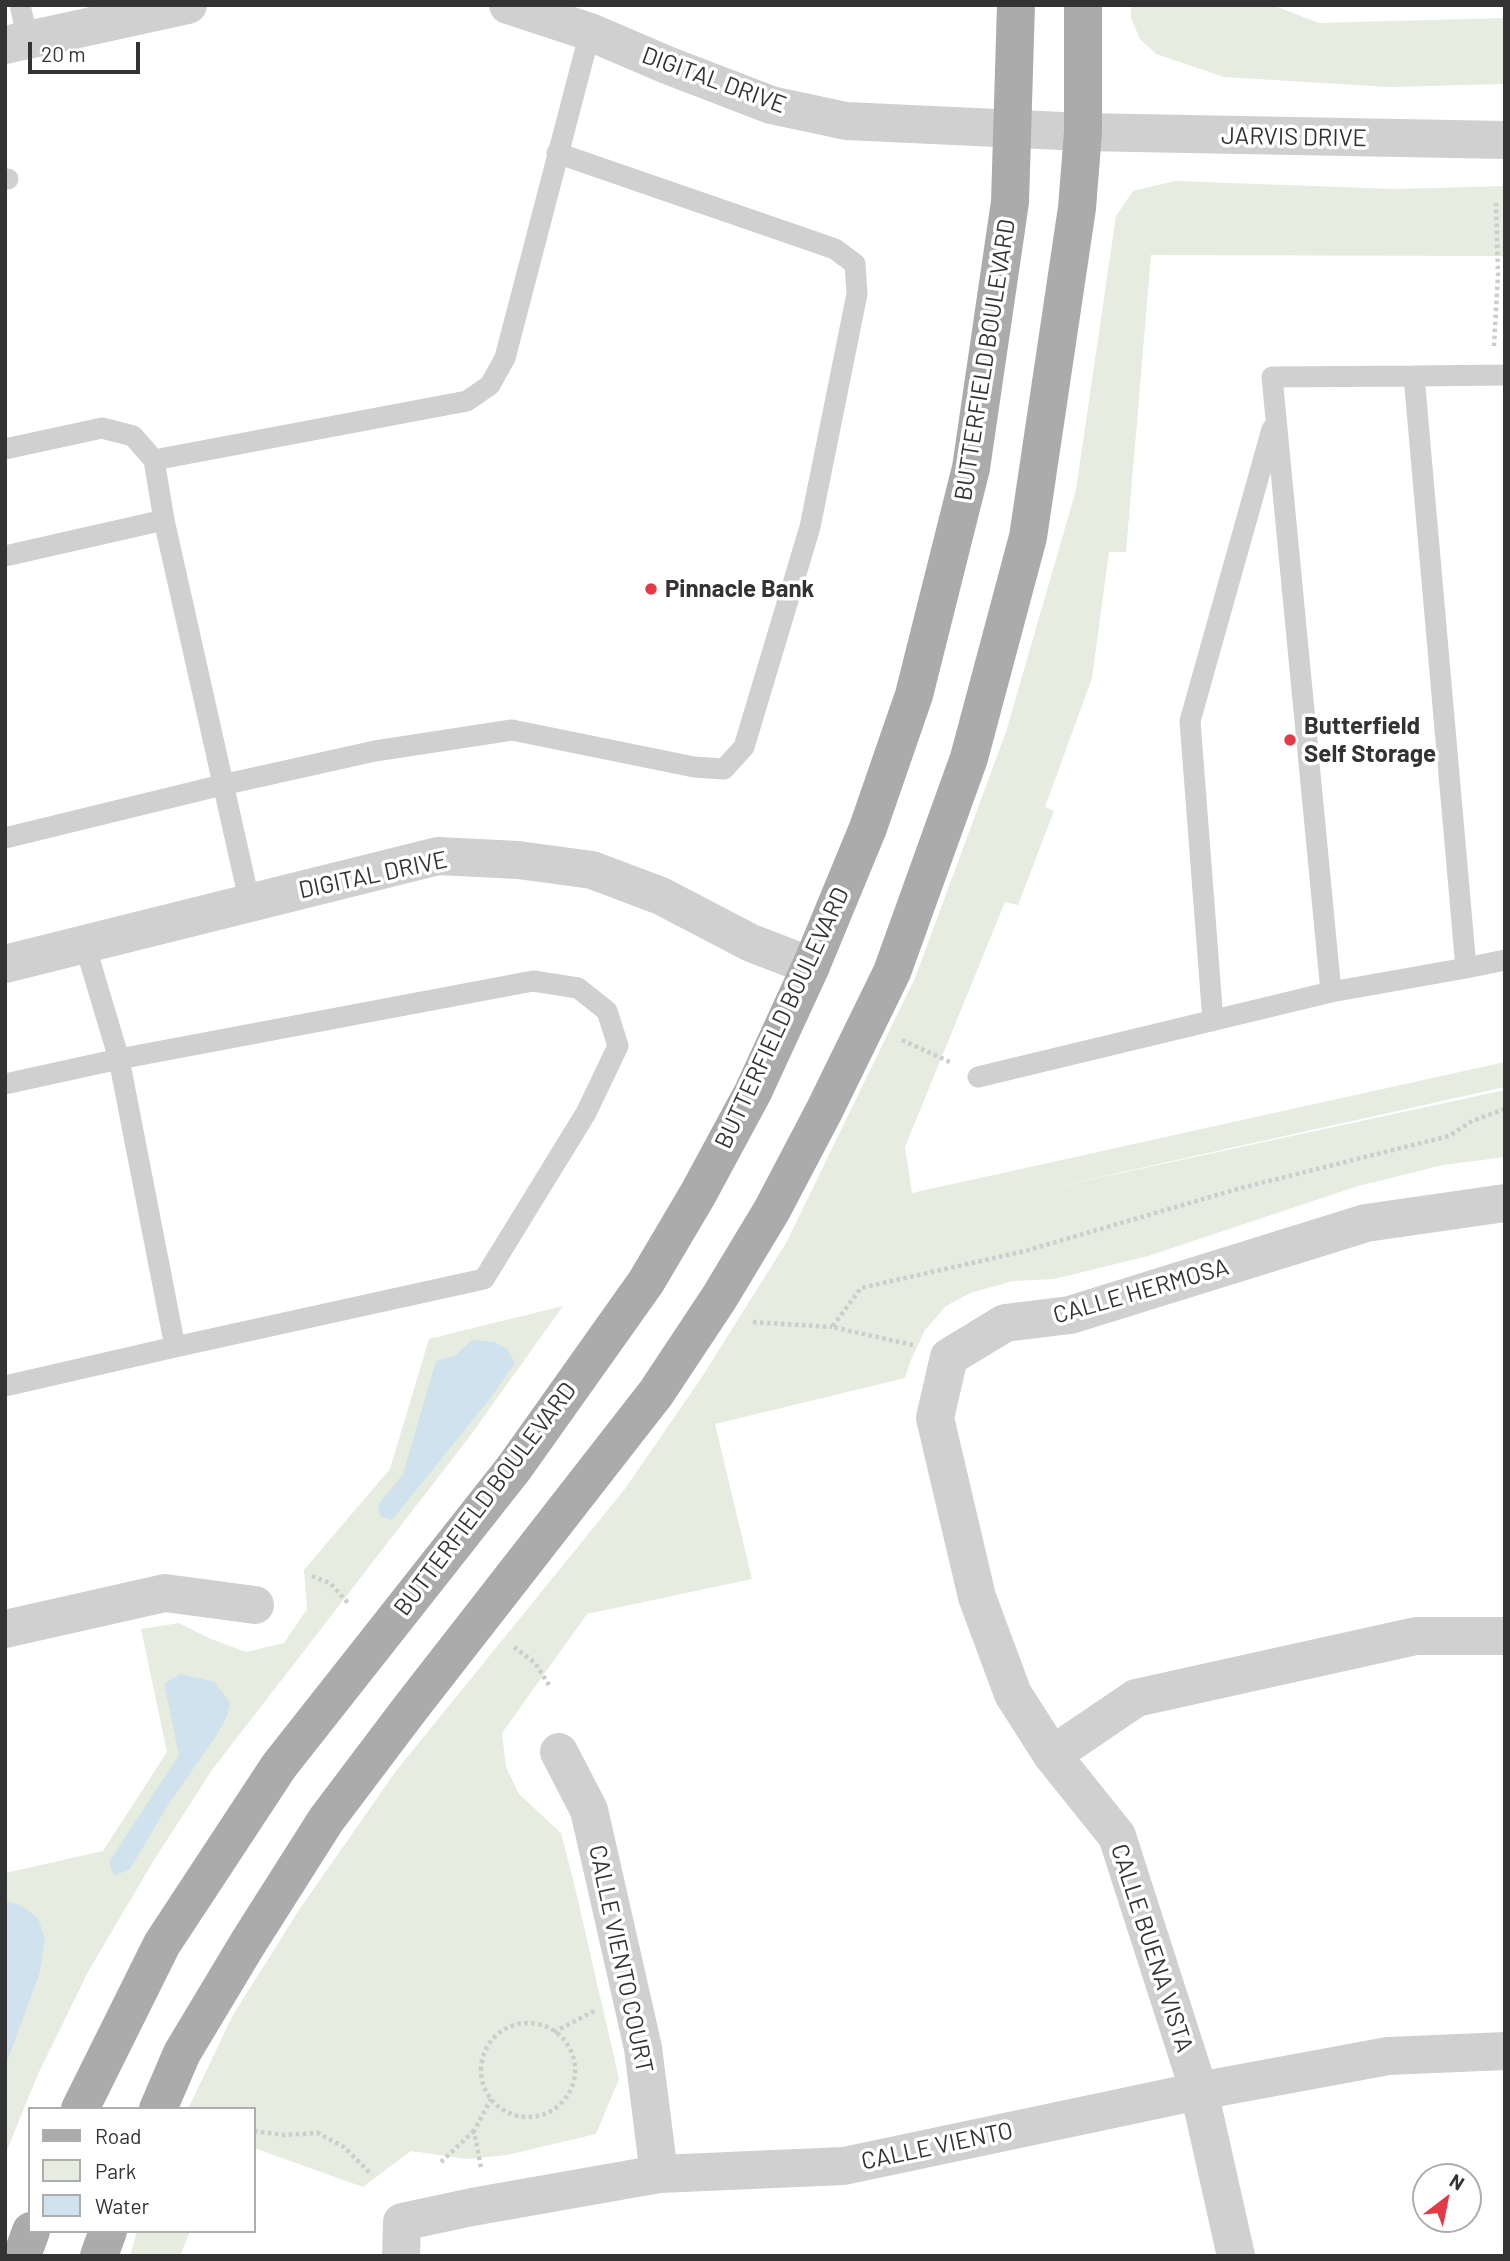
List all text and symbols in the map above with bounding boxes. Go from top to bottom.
scale bar [32,28,144,72]
text: 20 m [41,41,86,66]
street label: DIGITAL DRIVE [638,41,790,119]
street label: JARVIS DRIVE [1221,121,1367,153]
street label: BUTTERFIELD BOULEVARD [949,217,1021,503]
place label: Pinnacle Bank [665,575,814,603]
marker: Pinnacle Bank [643,581,659,597]
place label: Butterfield Self Storage [1304,712,1436,768]
marker: Butterfield Self Storage [1282,732,1298,748]
street label: DIGITAL DRIVE [296,845,450,905]
street label: BUTTERFIELD BOULEVARD [709,883,855,1153]
street label: CALLE HERMOSA [1050,1252,1232,1330]
street label: BUTTERFIELD BOULEVARD [388,1377,582,1621]
street label: CALLE BUENA VISTA [1105,1840,1199,2056]
street label: CALLE VIENTO COURT [583,1842,659,2076]
legend [28,2107,256,2233]
street label: CALLE VIENTO [859,2116,1015,2176]
text: Road [95,2123,141,2148]
text: Park [95,2158,136,2183]
north arrow [1412,2163,1482,2233]
text: N [1446,2168,1469,2195]
text: Water [95,2193,149,2218]

